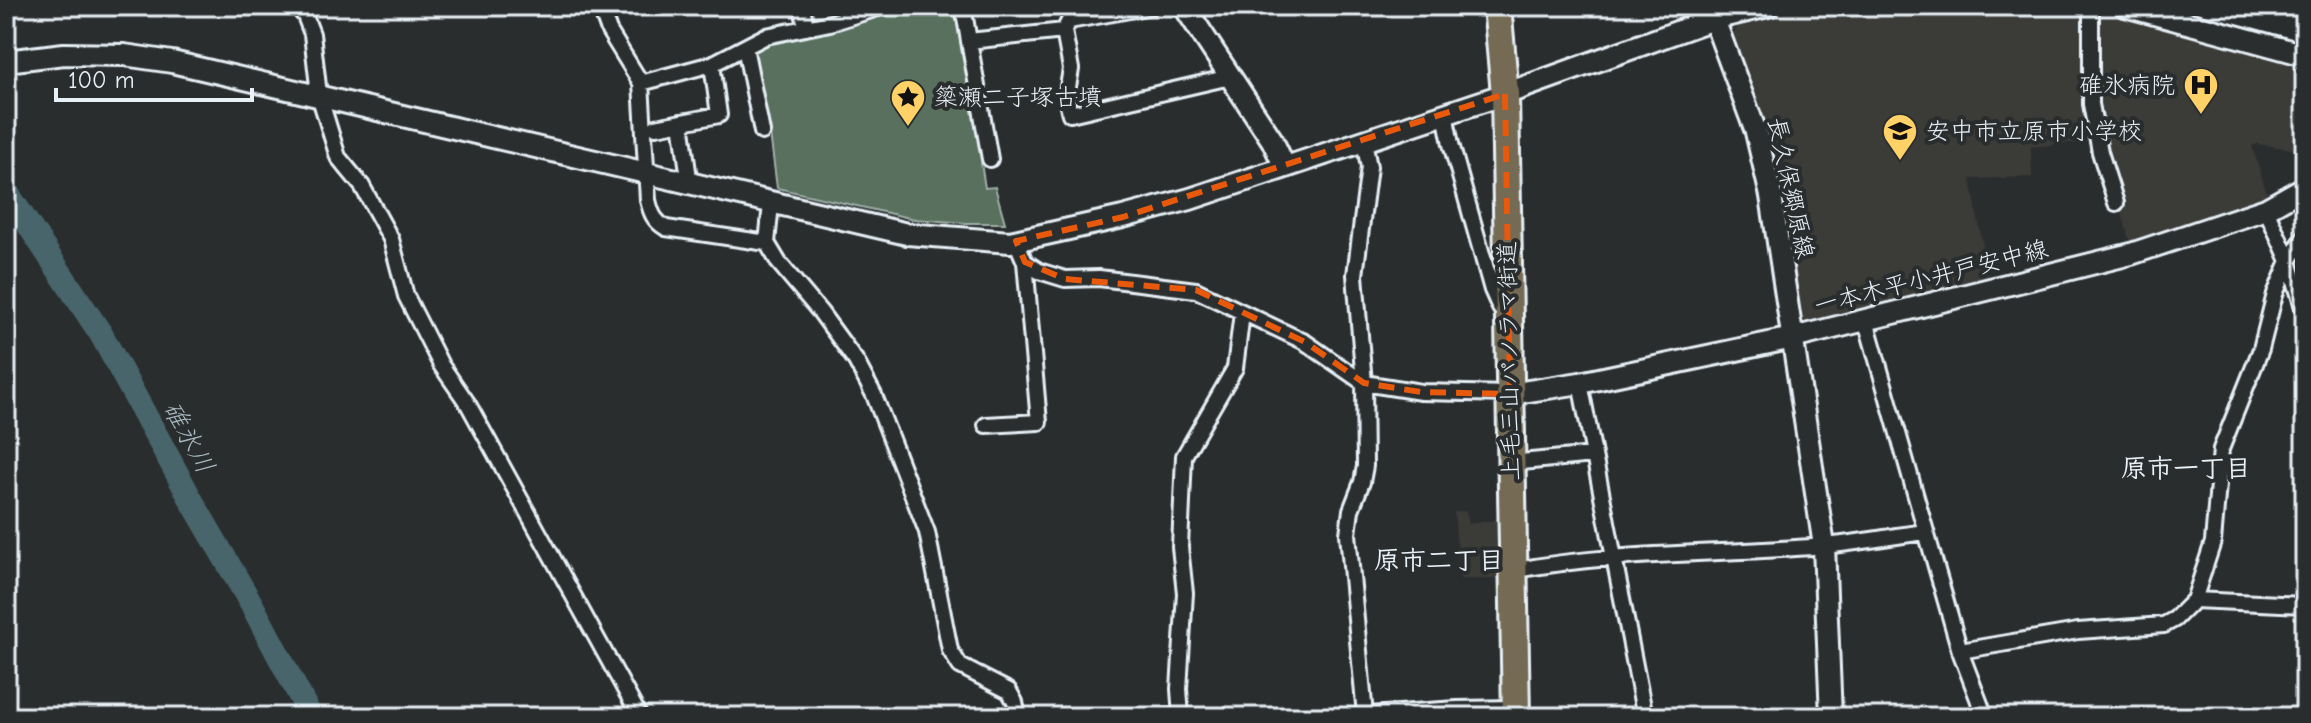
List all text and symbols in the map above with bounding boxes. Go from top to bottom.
scale bar [56,52,252,102]
text: 100 m [68,66,135,94]
hospital icon: 碓氷病院 [2182,66,2220,116]
place label: 碓氷病院 [2079,71,2175,99]
place icon: 簗瀬二子塚古墳 [889,78,927,128]
place label: 簗瀬二子塚古墳 [934,83,1102,111]
school or university icon: 安中市立原市小学校 [1881,112,1919,162]
street label: 長久保郷原線 [1762,115,1820,261]
place label: 安中市立原市小学校 [1926,117,2142,145]
street label: 一本木平小井戸安中線 [1811,234,2051,320]
street label: 上毛三山パノラマ街道 [1493,241,1525,481]
water label: 碓氷川 [156,396,220,479]
district label: 原市一丁目 [2121,454,2251,484]
district label: 原市二丁目 [1374,546,1504,576]

